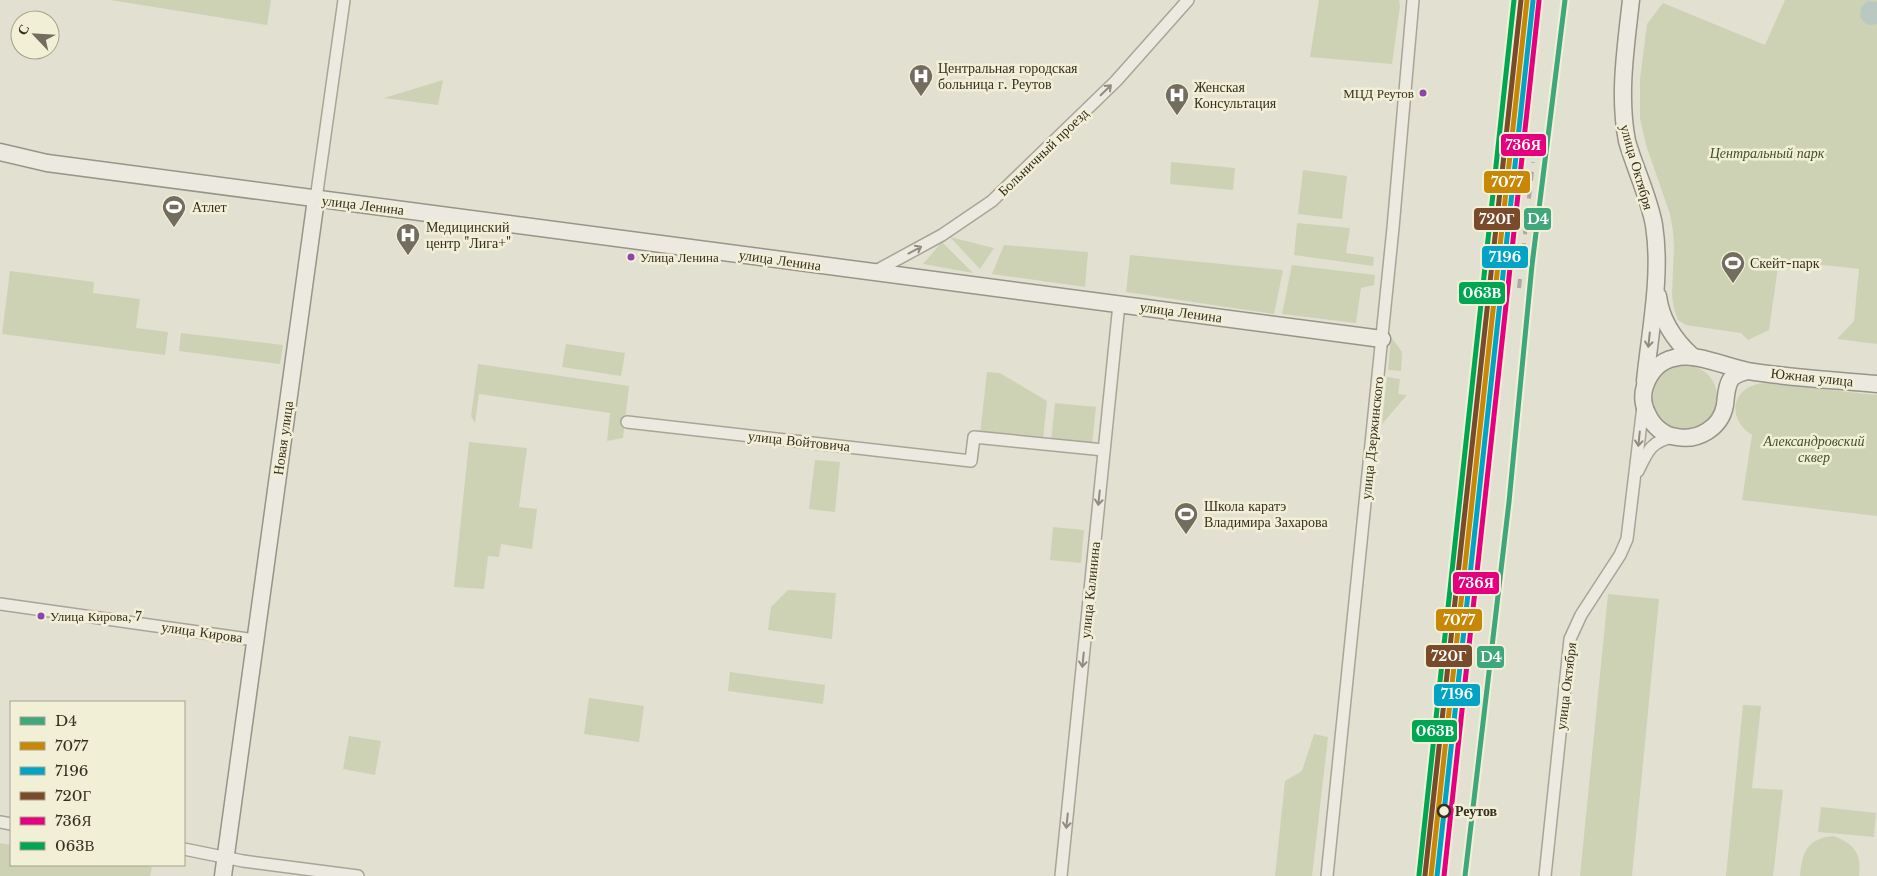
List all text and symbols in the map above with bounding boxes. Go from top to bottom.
north arrow [10,10,60,60]
text: С [13,21,34,38]
place label: Центральная городская больница г. Реутов [938,59,1078,93]
hospital icon: Центральная городская больница г. Реутов [908,63,934,97]
place label: Женская Консультация [1194,78,1277,112]
hospital icon: Женская Консультация [1164,82,1190,116]
one-way arrow [1099,84,1112,96]
place label: МЦД Реутов [1343,85,1414,102]
marker: МЦД Реутов [1418,88,1428,98]
street label: Больничный проезд [994,104,1092,200]
street label: улица Октября [1616,122,1658,212]
line badge: 736Я [1500,133,1547,157]
text: 736Я [1505,136,1541,154]
park label: Центральный парк [1709,144,1825,162]
line badge: 7077 [1483,170,1531,194]
text: 7077 [1491,173,1524,191]
street label: улица Ленина [321,191,406,219]
sports icon: Атлет [161,194,187,228]
place label: Атлет [192,198,227,216]
line badge: 720Г [1473,207,1521,231]
line badge: D4 [1523,207,1552,231]
text: 720Г [1479,210,1515,228]
text: D4 [1527,210,1549,228]
place label: Медицинский центр "Лига+" [426,218,511,252]
hospital icon: Медицинский центр "Лига+" [395,222,421,256]
street label: улица Ленина [738,245,823,275]
one-way arrow [907,245,922,254]
line badge: 7196 [1481,245,1529,269]
text: 7196 [1489,248,1521,266]
place label: Улица Ленина [640,249,719,266]
sports icon: Скейт-парк [1720,250,1746,284]
marker: Улица Ленина [626,252,636,262]
place label: Скейт-парк [1750,254,1820,272]
line badge: 063В [1458,281,1506,305]
text: 063В [1463,284,1501,302]
street label: улица Ленина [1139,297,1224,327]
one-way arrow [1644,331,1654,347]
street label: Южная улица [1770,364,1855,390]
street label: улица Дзержинского [1357,376,1387,500]
street label: Новая улица [269,399,297,476]
street label: улица Войтовича [747,427,852,455]
one-way arrow [1634,431,1644,447]
park label: Александровский сквер [1763,432,1864,466]
one-way arrow [1095,490,1104,506]
place label: Школа каратэ Владимира Захарова [1204,497,1328,531]
sports icon: Школа каратэ Владимира Захарова [1173,501,1199,535]
street label: улица Калинина [1076,540,1104,639]
line badge: 736Я [1452,571,1500,595]
text: 736Я [1458,574,1494,592]
place label: Улица Кирова, 7 [50,608,142,625]
line badge: 7077 [1435,608,1483,632]
marker: Улица Кирова, 7 [36,611,46,621]
text: 7077 [1443,611,1476,629]
street label: улица Кирова [160,617,245,647]
street label: улица Октября [1552,641,1580,731]
line badge: 720Г [1425,644,1473,668]
line badge: D4 [1476,645,1505,669]
text: 720Г [1431,647,1467,665]
text: D4 [1480,648,1502,666]
one-way arrow [1078,651,1088,667]
line badge: 7196 [1433,683,1481,707]
text: 7196 [1441,685,1473,703]
legend [10,701,185,866]
text: D4 [55,711,77,730]
line badge: 063В [1411,719,1458,743]
text: 063В [1416,722,1454,740]
text: 7077 [55,736,89,755]
text: 7196 [55,761,89,780]
text: 720Г [55,786,91,805]
place label: Реутов [1455,802,1498,820]
marker: Реутов [1437,804,1451,818]
text: 736Я [55,811,91,830]
one-way arrow [1062,813,1072,829]
text: 063В [55,836,95,855]

